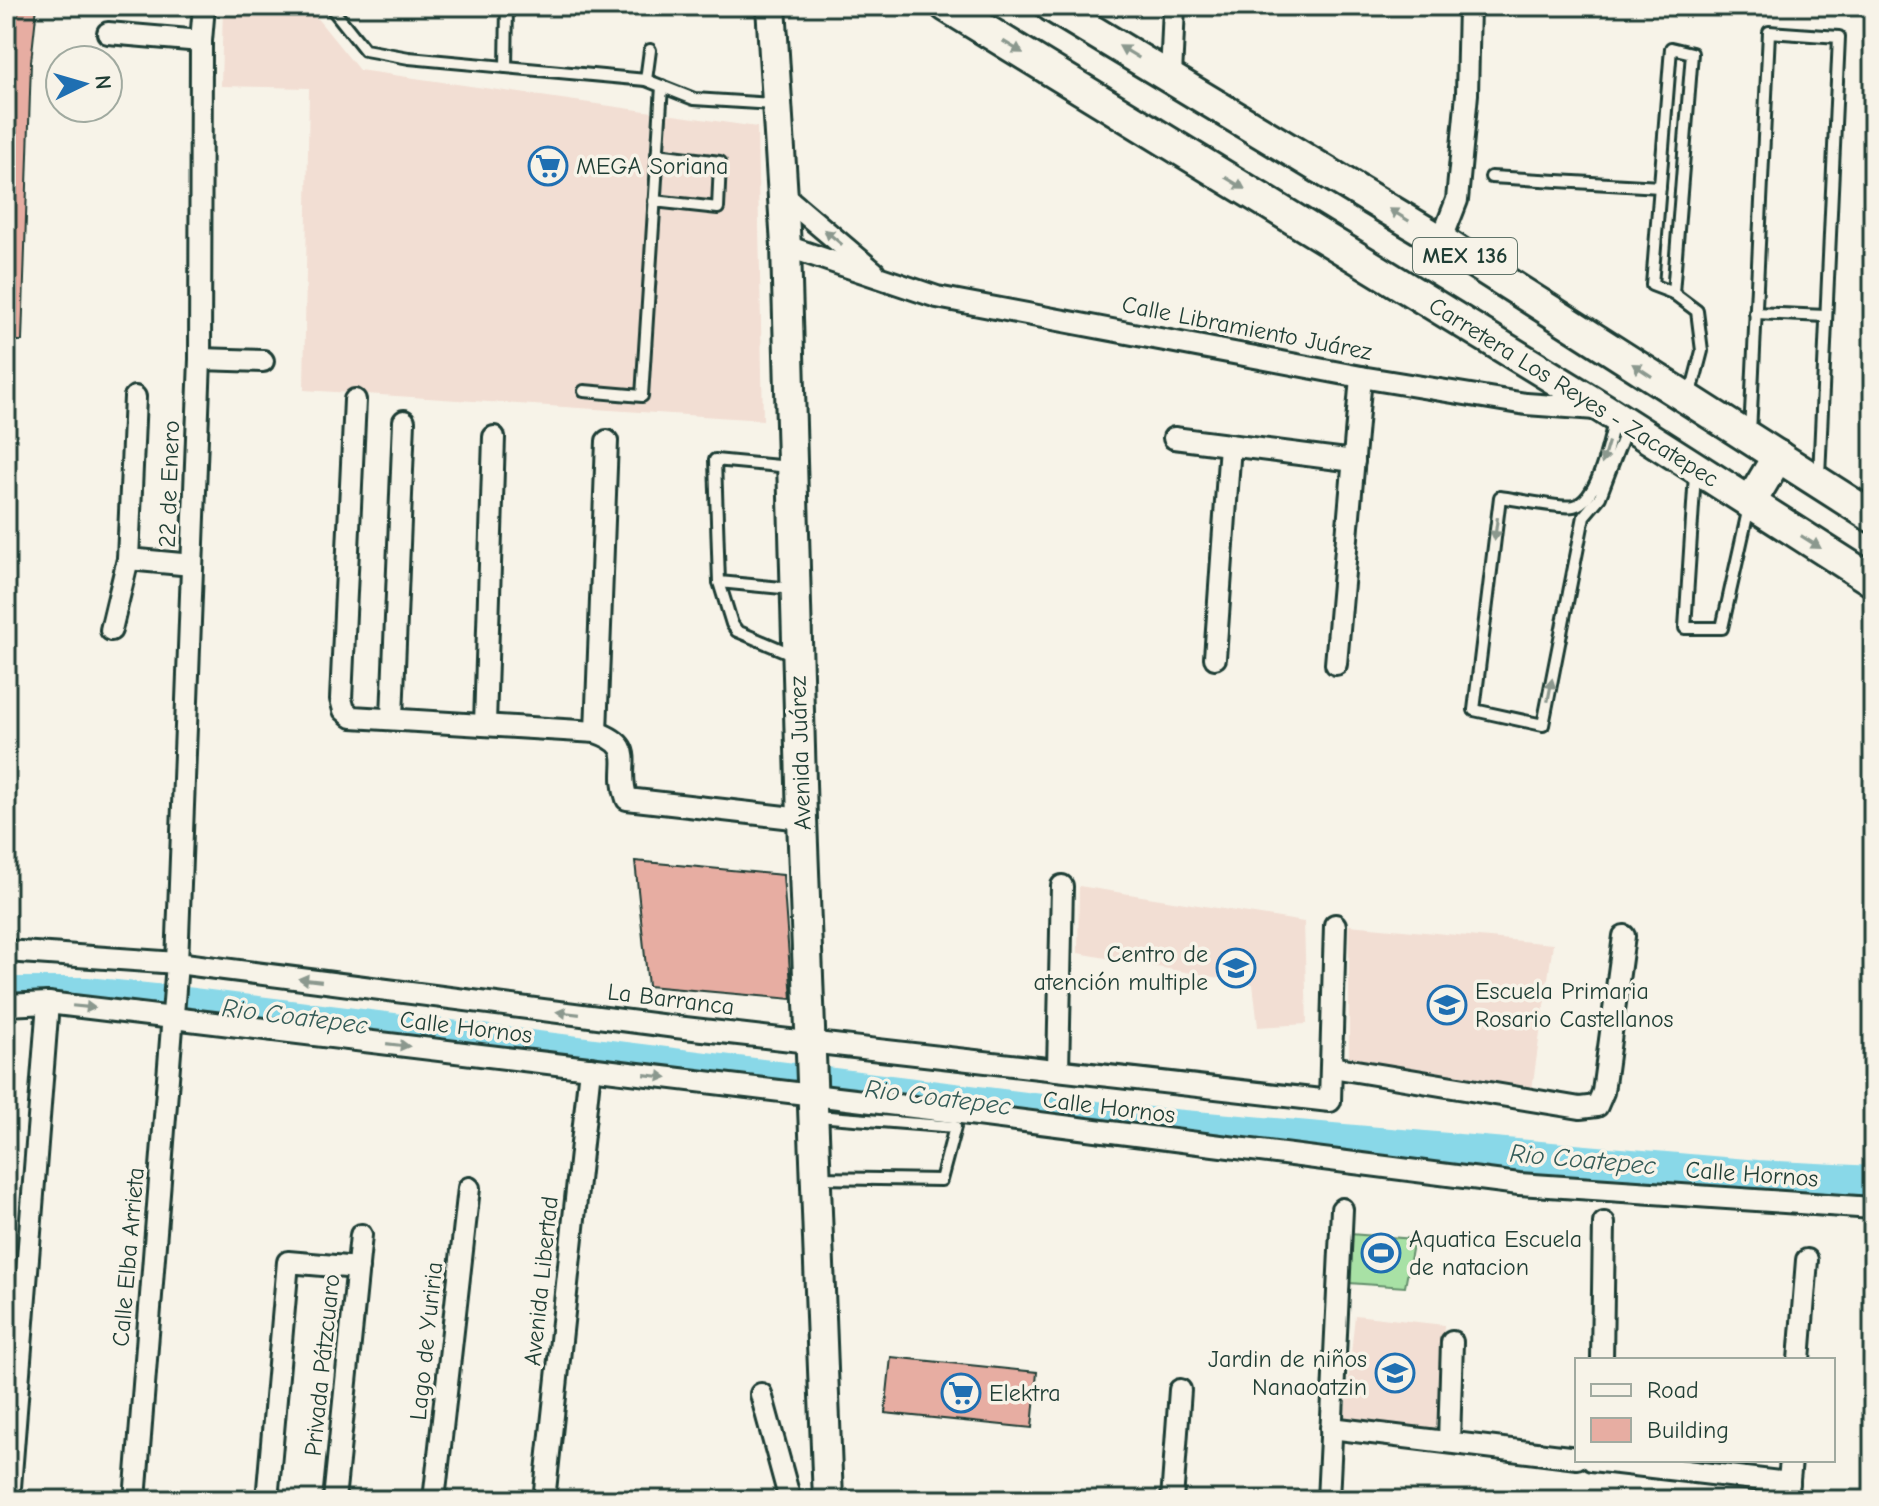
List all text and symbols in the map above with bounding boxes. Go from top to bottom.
one-way arrow [1002,39,1024,53]
north arrow [44,44,124,124]
one-way arrow [1118,45,1140,59]
text: N [89,74,117,91]
supermarket icon: MEGA Soriana [527,145,569,187]
place label: MEGA Soriana [576,152,728,180]
one-way arrow [1224,175,1245,190]
one-way arrow [1388,209,1410,223]
one-way arrow [823,229,843,246]
road number: MEX 136 [1413,238,1517,274]
street label: Calle Libramiento Juárez [1120,290,1375,366]
street label: Carretera Los Reyes - Zacatepec [1424,291,1724,493]
one-way arrow [1631,363,1653,377]
street label: 22 de Enero [153,420,185,548]
one-way arrow [1598,442,1611,466]
one-way arrow [1489,517,1502,542]
one-way arrow [1801,534,1822,549]
street label: Avenida Juárez [783,675,817,831]
one-way arrow [1544,678,1557,703]
place label: Centro de atención multiple [1033,940,1208,996]
school or university icon: Centro de atención multiple [1215,947,1257,989]
one-way arrow [297,973,322,986]
street label: La Barranca [606,977,736,1021]
place label: Escuela Primaria Rosario Castellanos [1475,977,1674,1033]
school or university icon: Escuela Primaria Rosario Castellanos [1426,984,1468,1026]
water label: Rio Coatepec [220,993,370,1041]
one-way arrow [72,1001,97,1014]
street label: Calle Hornos [398,1005,534,1049]
one-way arrow [555,1006,580,1019]
one-way arrow [385,1038,410,1051]
one-way arrow [644,1070,669,1083]
water label: Rio Coatepec [863,1074,1013,1122]
street label: Calle Hornos [1041,1085,1177,1129]
water label: Rio Coatepec [1508,1139,1658,1181]
street label: Calle Hornos [1685,1155,1819,1193]
street label: Calle Elba Arrieta [106,1166,150,1348]
street label: Avenida Libertad [518,1195,564,1367]
place label: Aquatica Escuela de natacion [1409,1225,1582,1281]
sports icon: Aquatica Escuela de natacion [1360,1232,1402,1274]
street label: Lago de Yuriria [404,1260,448,1422]
street label: Privada Pátzcuaro [299,1273,345,1457]
place label: Jardin de niños Nanaoatzin [1208,1345,1367,1401]
school or university icon: Jardin de niños Nanaoatzin [1374,1352,1416,1394]
legend [1575,1358,1835,1462]
supermarket icon: Elektra [940,1372,982,1414]
text: Road [1647,1376,1699,1404]
place label: Elektra [989,1379,1061,1407]
text: Building [1647,1416,1729,1444]

